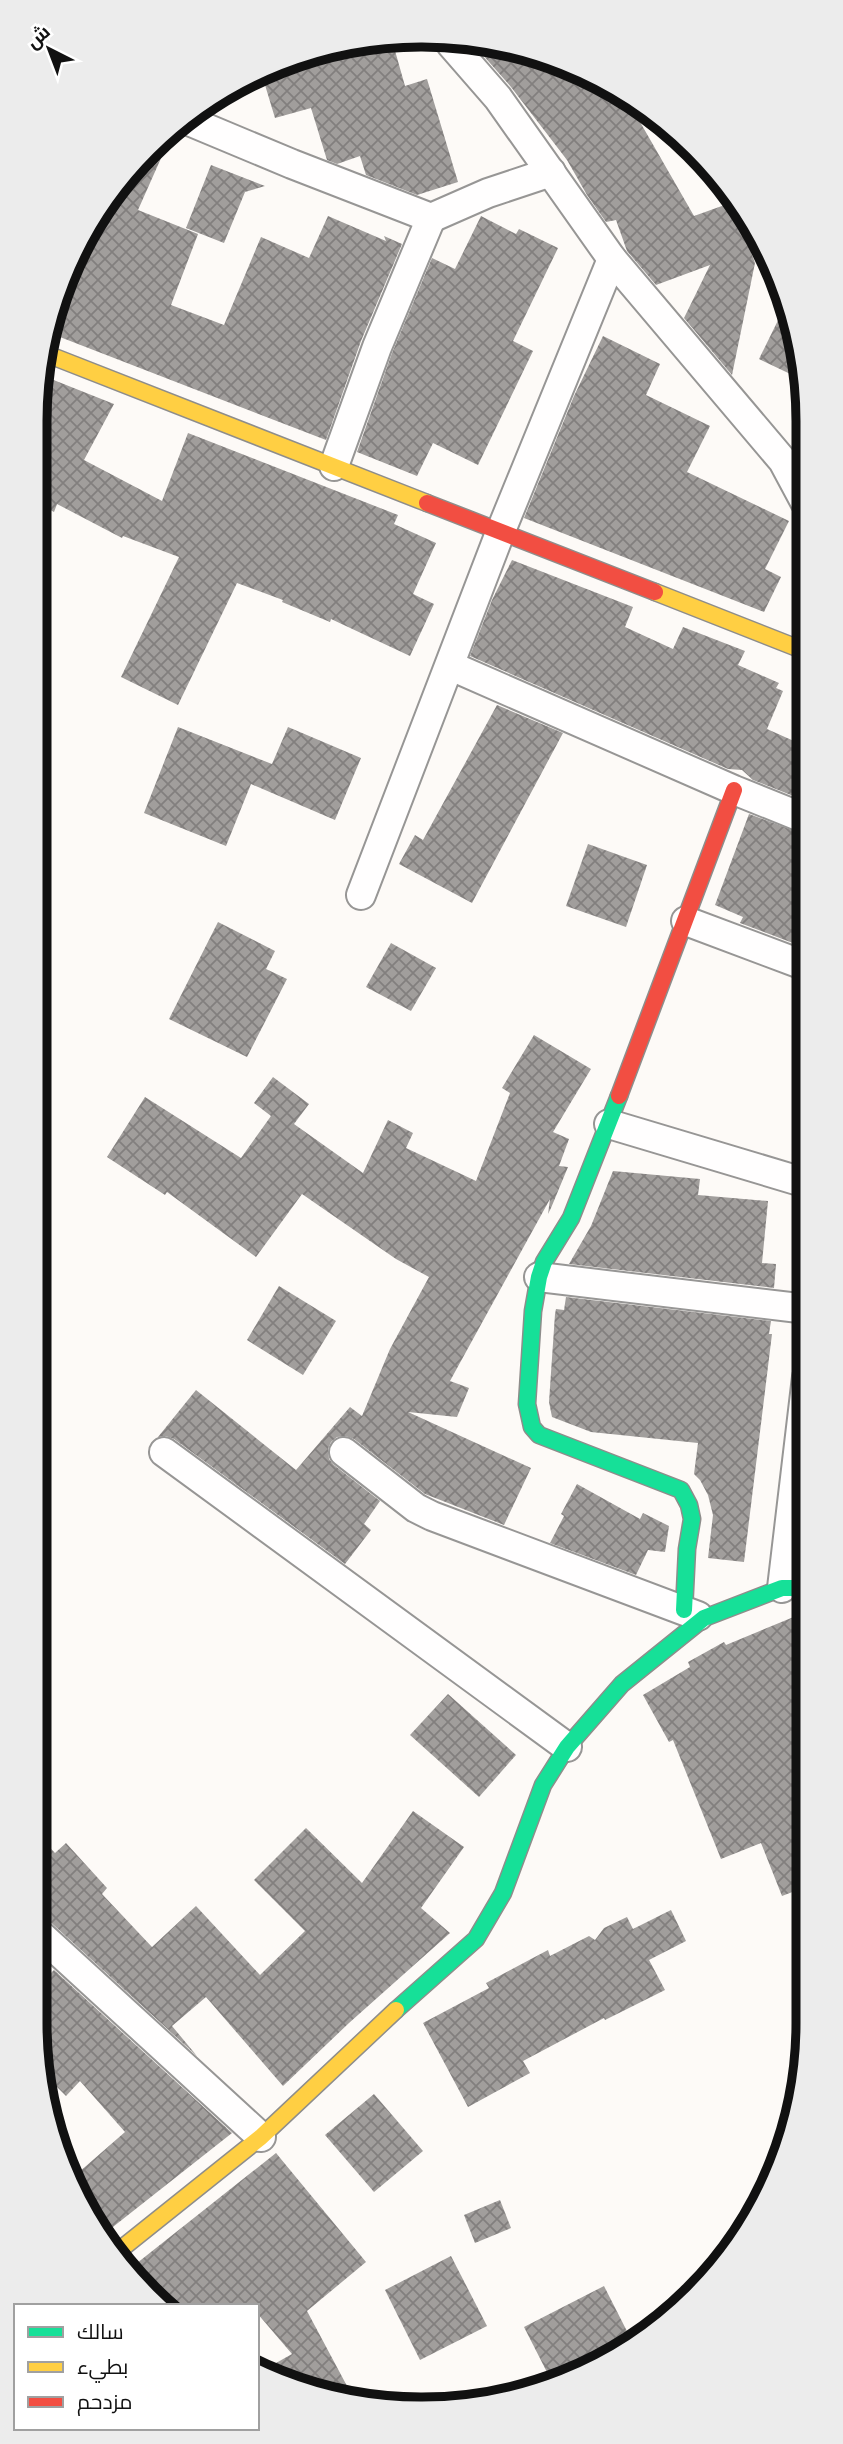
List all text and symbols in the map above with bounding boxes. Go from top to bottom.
north arrow [14,14,84,84]
text: ش [21,19,55,53]
legend [14,2304,259,2430]
text: سالك [77,2317,124,2345]
text: بطيء [77,2352,128,2383]
text: مزدحم [77,2387,132,2416]

